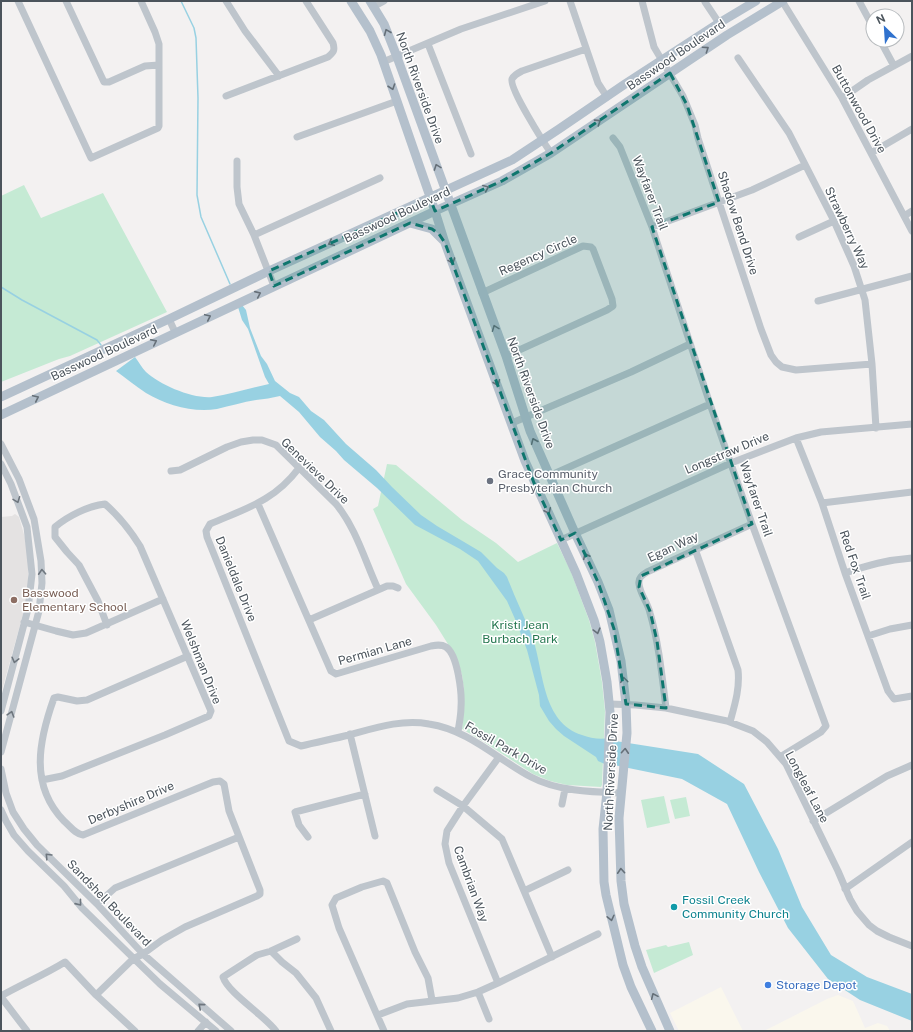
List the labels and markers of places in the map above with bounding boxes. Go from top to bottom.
place label: Grace Community Presbyterian Church [498,467,612,495]
marker: Grace Community Presbyterian Church [485,476,495,486]
place label: Basswood Elementary School [22,586,128,614]
marker: Basswood Elementary School [9,595,19,605]
place label: Fossil Creek Community Church [682,893,789,921]
marker: Fossil Creek Community Church [669,902,679,912]
place label: Storage Depot [776,978,857,992]
marker: Storage Depot [763,980,773,990]

